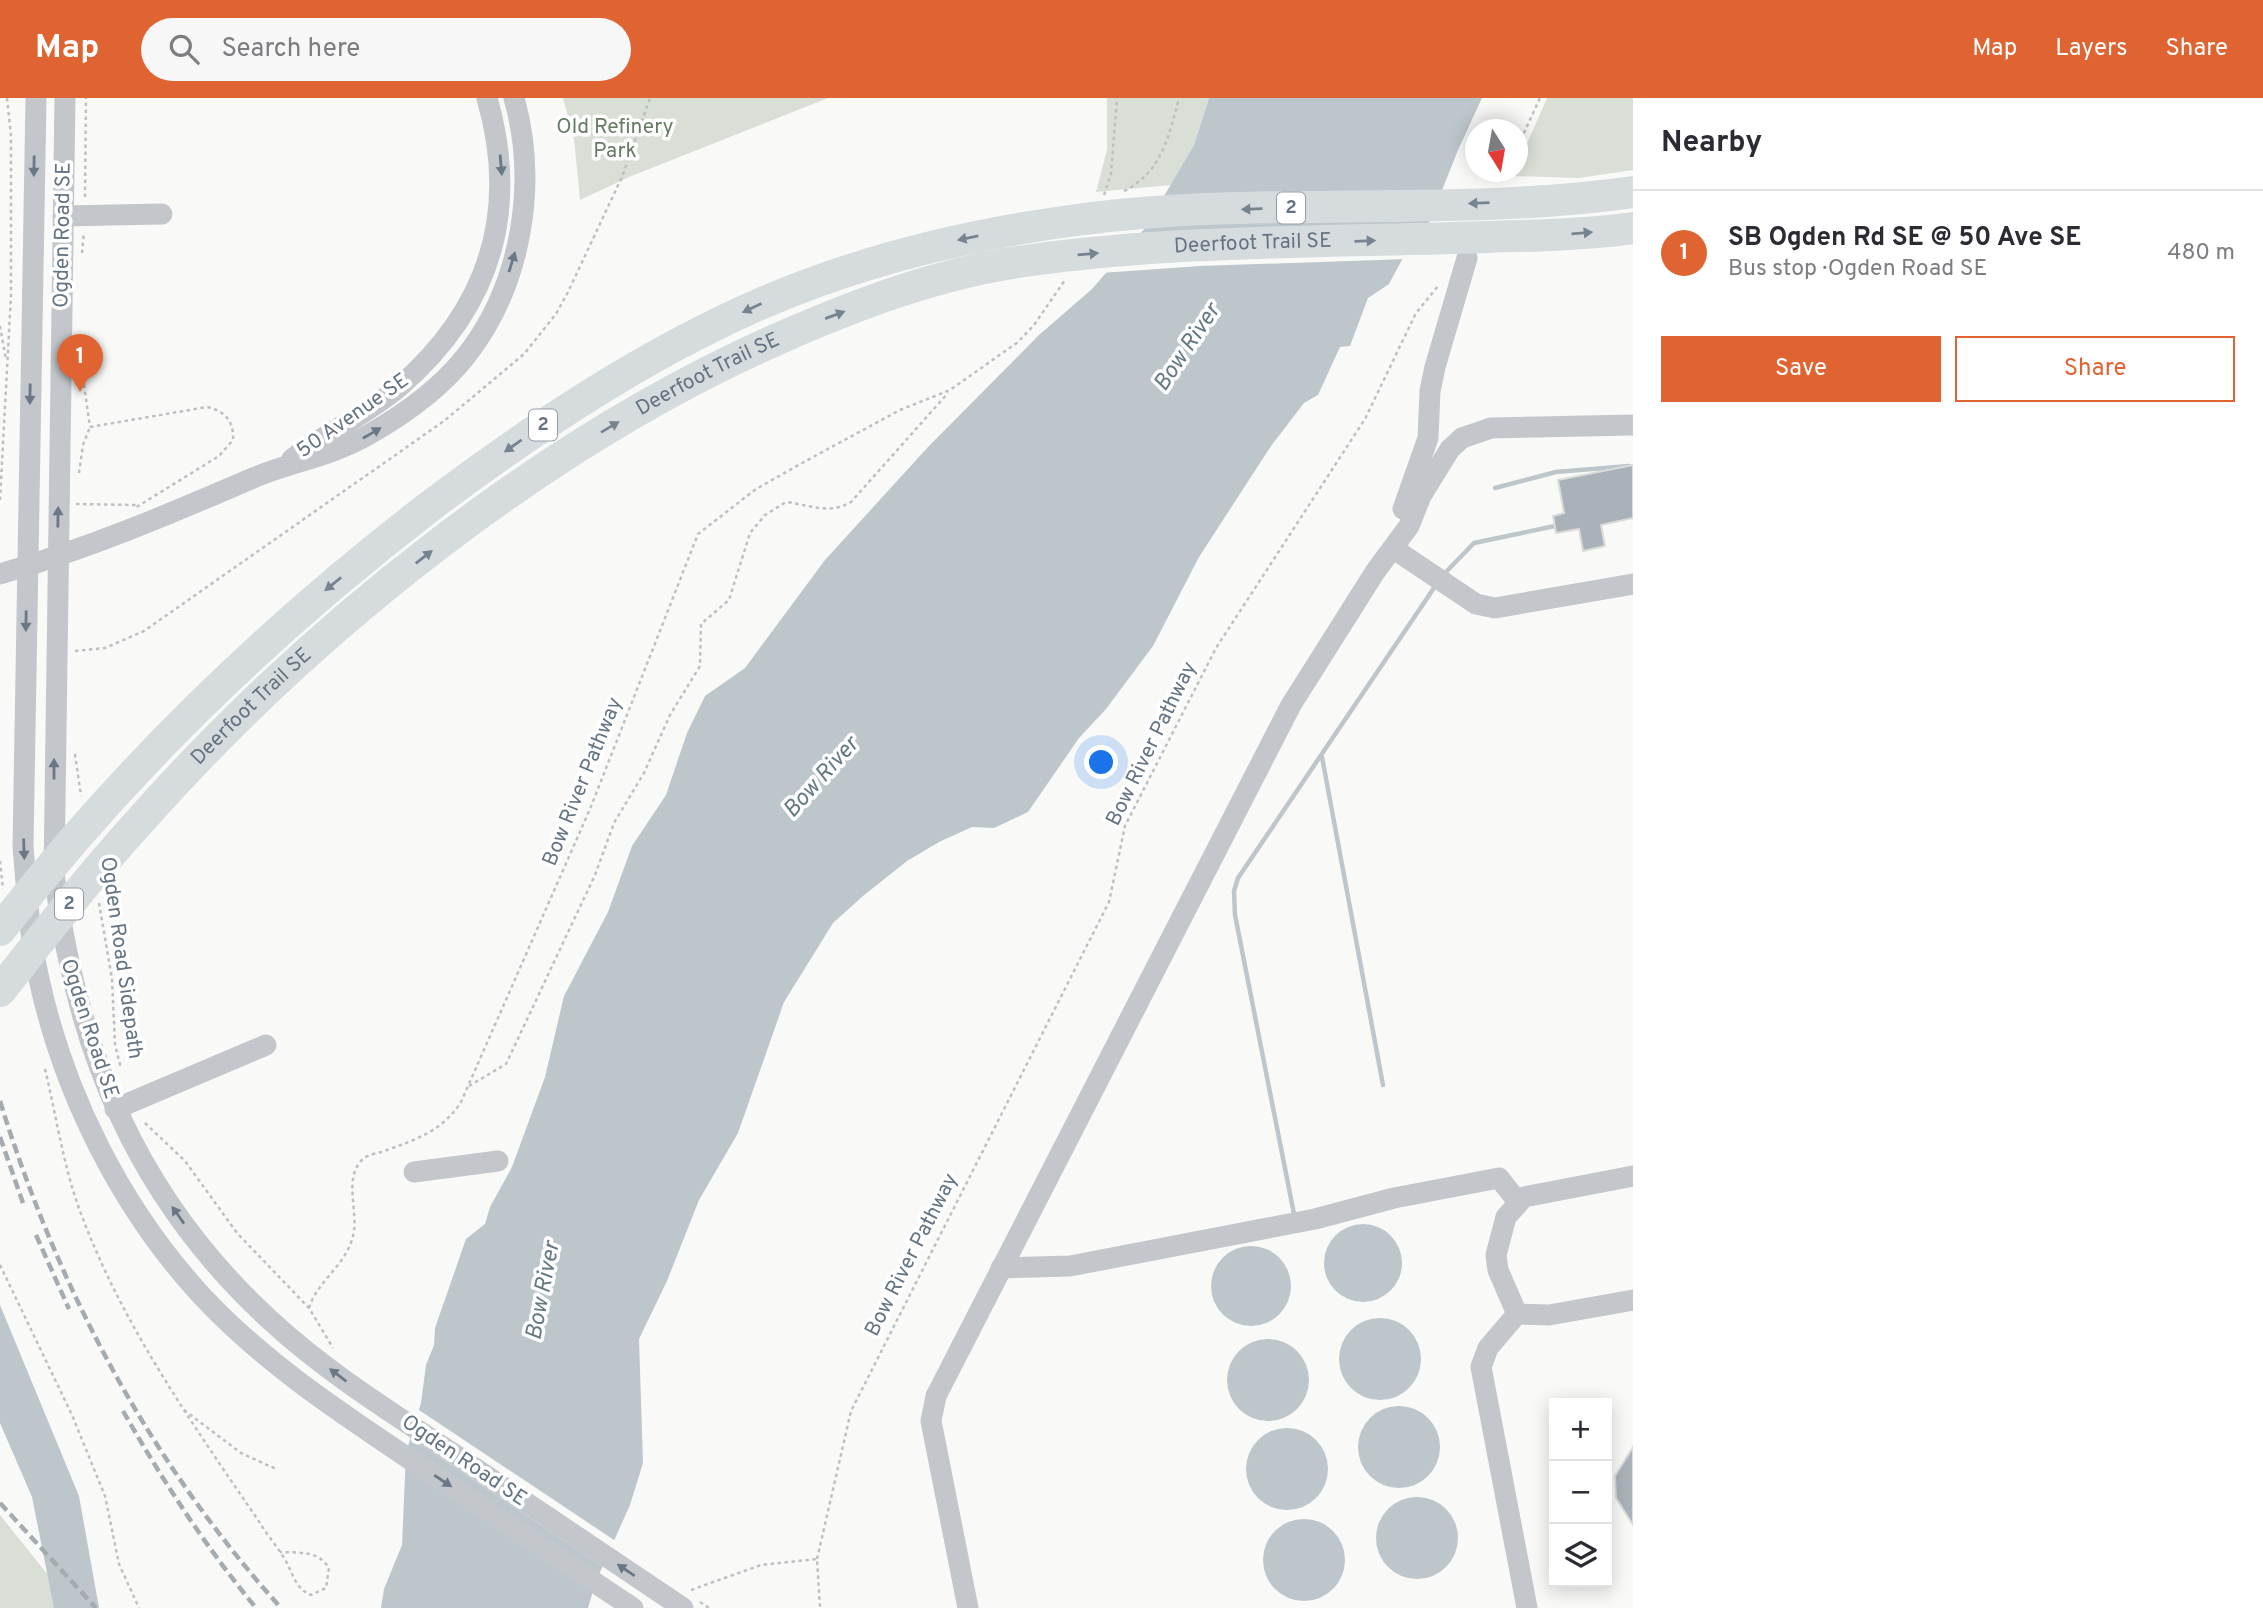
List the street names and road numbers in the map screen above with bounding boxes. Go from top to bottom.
street label: Ogden Road SE [48,162,78,308]
road number: 2 [1277,192,1305,223]
street label: Deerfoot Trail SE [1173,227,1332,260]
street label: Deerfoot Trail SE [631,326,784,422]
street label: 50 Avenue SE [292,367,414,465]
road number: 2 [529,410,557,440]
street label: Deerfoot Trail SE [185,642,317,771]
street label: Bow River Pathway [1101,657,1203,831]
street label: Bow River Pathway [537,694,629,870]
street label: Ogden Road Sidepath [93,855,149,1061]
road number: 2 [55,888,83,919]
street label: Ogden Road SE [54,956,124,1102]
street label: Bow River Pathway [859,1169,965,1341]
street label: Ogden Road SE [396,1409,532,1513]

